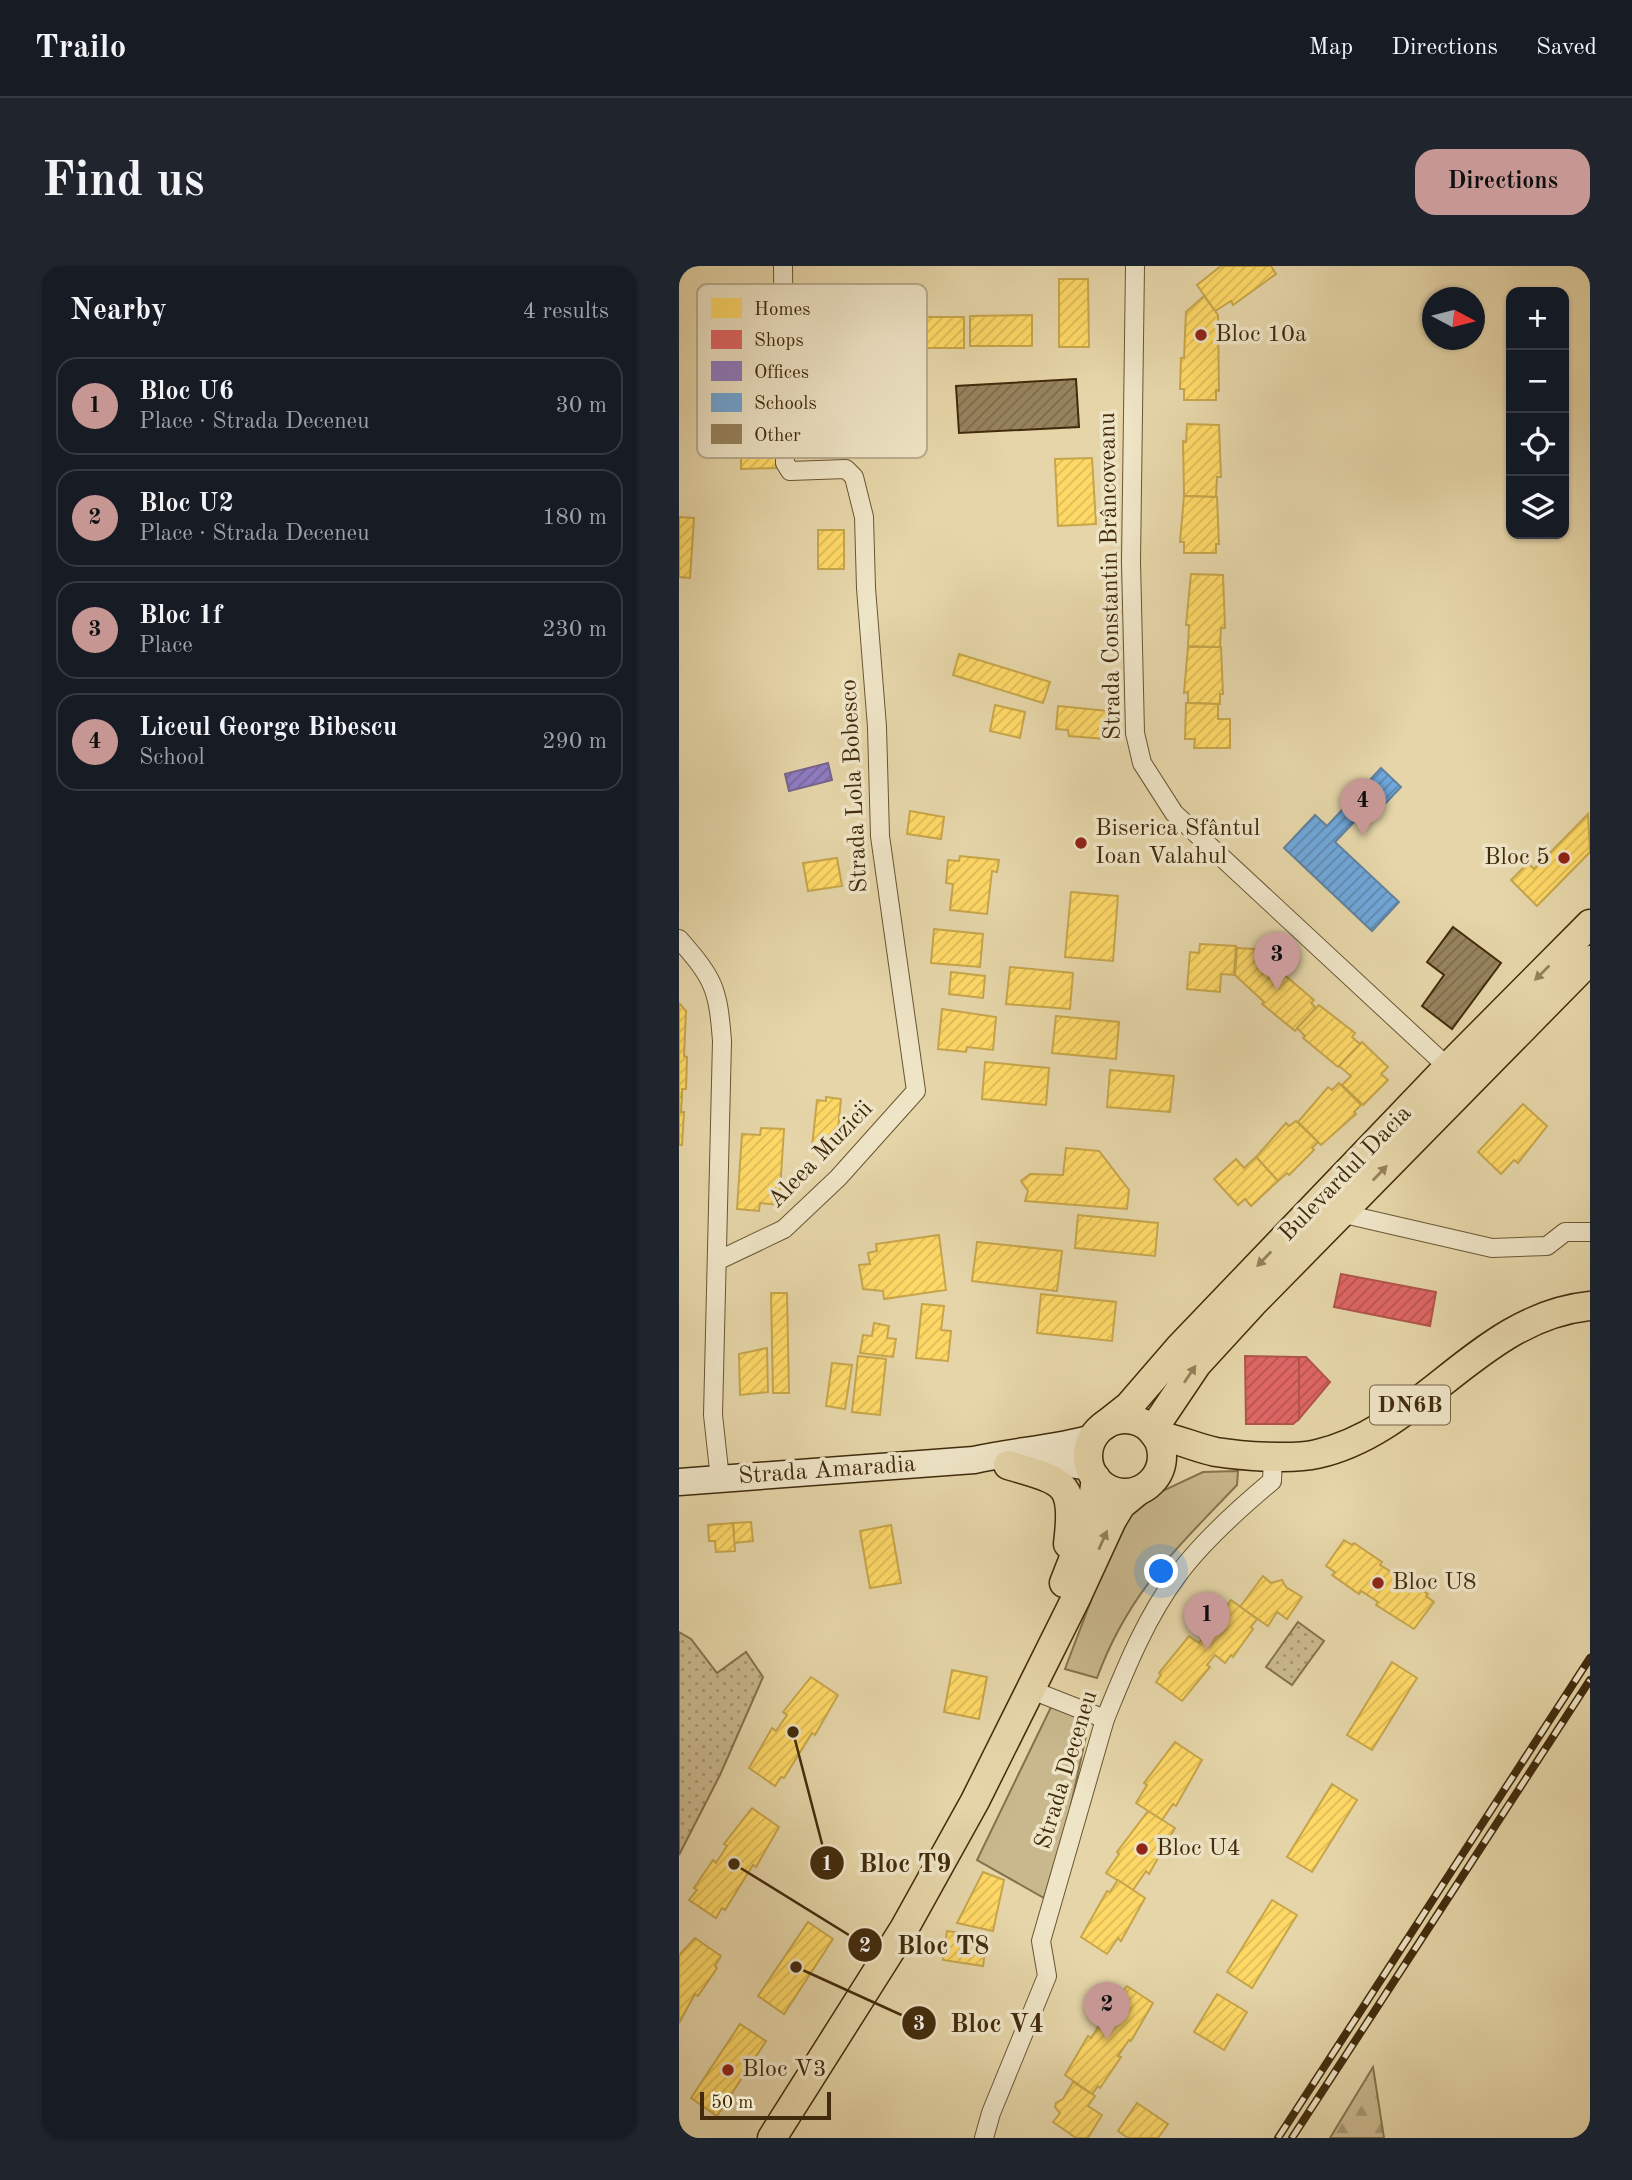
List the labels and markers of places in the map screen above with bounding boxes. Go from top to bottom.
place label: Bloc 10a [1215,323,1307,347]
marker: Bloc 10a [1193,327,1209,343]
pin: 4 [1340,778,1386,836]
place label: Biserica Sfântul Ioan Valahul [1095,817,1260,869]
marker: Biserica Sfântul Ioan Valahul [1073,835,1089,851]
place label: Bloc 5 [1484,846,1550,870]
marker: Bloc 5 [1556,850,1572,866]
pin: 3 [1254,932,1300,990]
place label: Bloc U8 [1392,1571,1477,1595]
marker: Bloc U8 [1370,1575,1386,1591]
pin: 1 [1184,1592,1230,1650]
place label: Bloc U4 [1156,1837,1241,1861]
callout: Bloc T9 [810,1839,965,1886]
marker: Bloc U4 [1134,1841,1150,1857]
callout: Bloc T8 [848,1921,1004,1968]
pin: 2 [1084,1982,1130,2040]
callout: Bloc V4 [901,1999,1059,2046]
place label: Bloc V3 [742,2058,827,2082]
marker: Bloc V3 [720,2062,736,2078]

